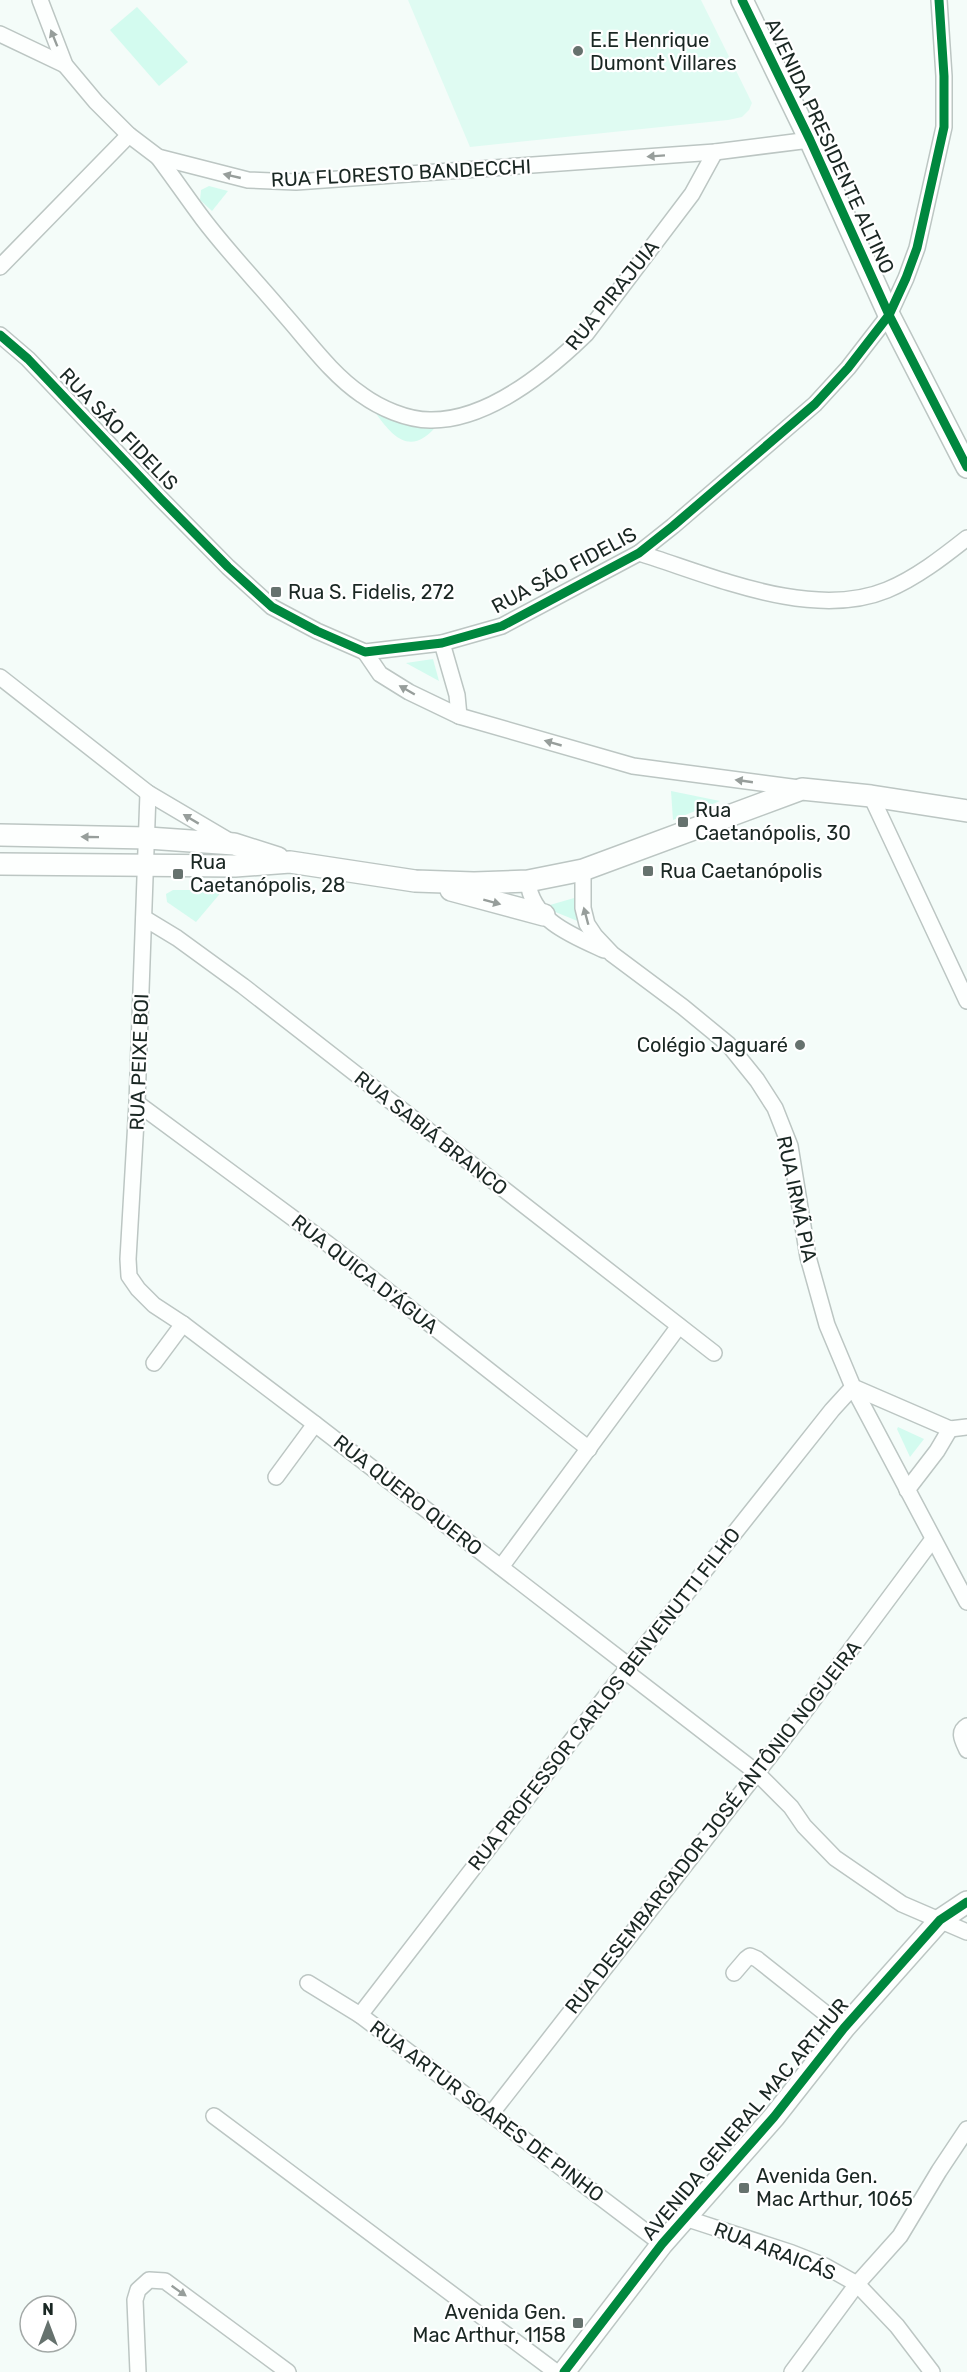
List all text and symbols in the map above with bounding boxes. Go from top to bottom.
street label: AVENIDA PRESIDENTE ALTINO [760,15,900,277]
one-way arrow [49,28,59,46]
place label: E.E Henrique Dumont Villares [590,28,737,75]
marker: E.E Henrique Dumont Villares [571,44,585,58]
one-way arrow [647,151,666,161]
street label: RUA FLORESTO BANDECCHI [270,154,532,192]
one-way arrow [222,171,241,180]
street label: RUA PIRAJUIA [560,235,664,355]
street label: RUA SÃO FIDELIS [55,363,183,495]
street label: RUA SÃO FIDELIS [487,522,641,618]
place label: Rua S. Fidelis, 272 [288,580,455,604]
marker: Rua S. Fidelis, 272 [269,585,283,599]
one-way arrow [398,685,415,695]
one-way arrow [544,738,562,747]
one-way arrow [734,776,753,786]
place label: Rua Caetanópolis, 30 [695,798,851,845]
one-way arrow [183,813,199,824]
marker: Rua Caetanópolis, 30 [676,815,690,829]
one-way arrow [80,832,99,842]
place label: Rua Caetanópolis, 28 [190,850,346,897]
place label: Rua Caetanópolis [660,859,822,883]
marker: Rua Caetanópolis [641,864,655,878]
marker: Rua Caetanópolis, 28 [171,867,185,881]
one-way arrow [483,897,501,907]
one-way arrow [580,907,590,925]
street label: RUA PEIXE BOI [125,993,153,1131]
place label: Colégio Jaguaré [637,1033,788,1057]
marker: Colégio Jaguaré [793,1038,807,1052]
street label: RUA SABIÁ BRANCO [350,1066,512,1200]
street label: RUA IRMÃ PIA [772,1134,822,1264]
street label: RUA QUICA D'ÁGUA [287,1209,443,1339]
street label: RUA QUERO QUERO [329,1429,487,1561]
street label: RUA PROFESSOR CARLOS BENVENUTTI FILHO [463,1523,745,1875]
street label: RUA DESEMBARGADOR JOSÉ ANTÔNIO NOGUEIRA [560,1636,866,2018]
street label: AVENIDA GENERAL MAC ARTHUR [637,1993,853,2245]
street label: RUA ARTUR SOARES DE PINHO [365,2015,609,2207]
place label: Avenida Gen. Mac Arthur, 1065 [756,2164,913,2211]
marker: Avenida Gen. Mac Arthur, 1065 [737,2181,751,2195]
street label: RUA ARAICÁS [711,2217,839,2285]
one-way arrow [171,2285,187,2296]
north arrow [18,2294,78,2354]
text: N [42,2300,54,2319]
place label: Avenida Gen. Mac Arthur, 1158 [413,2300,566,2347]
marker: Avenida Gen. Mac Arthur, 1158 [571,2316,585,2330]

